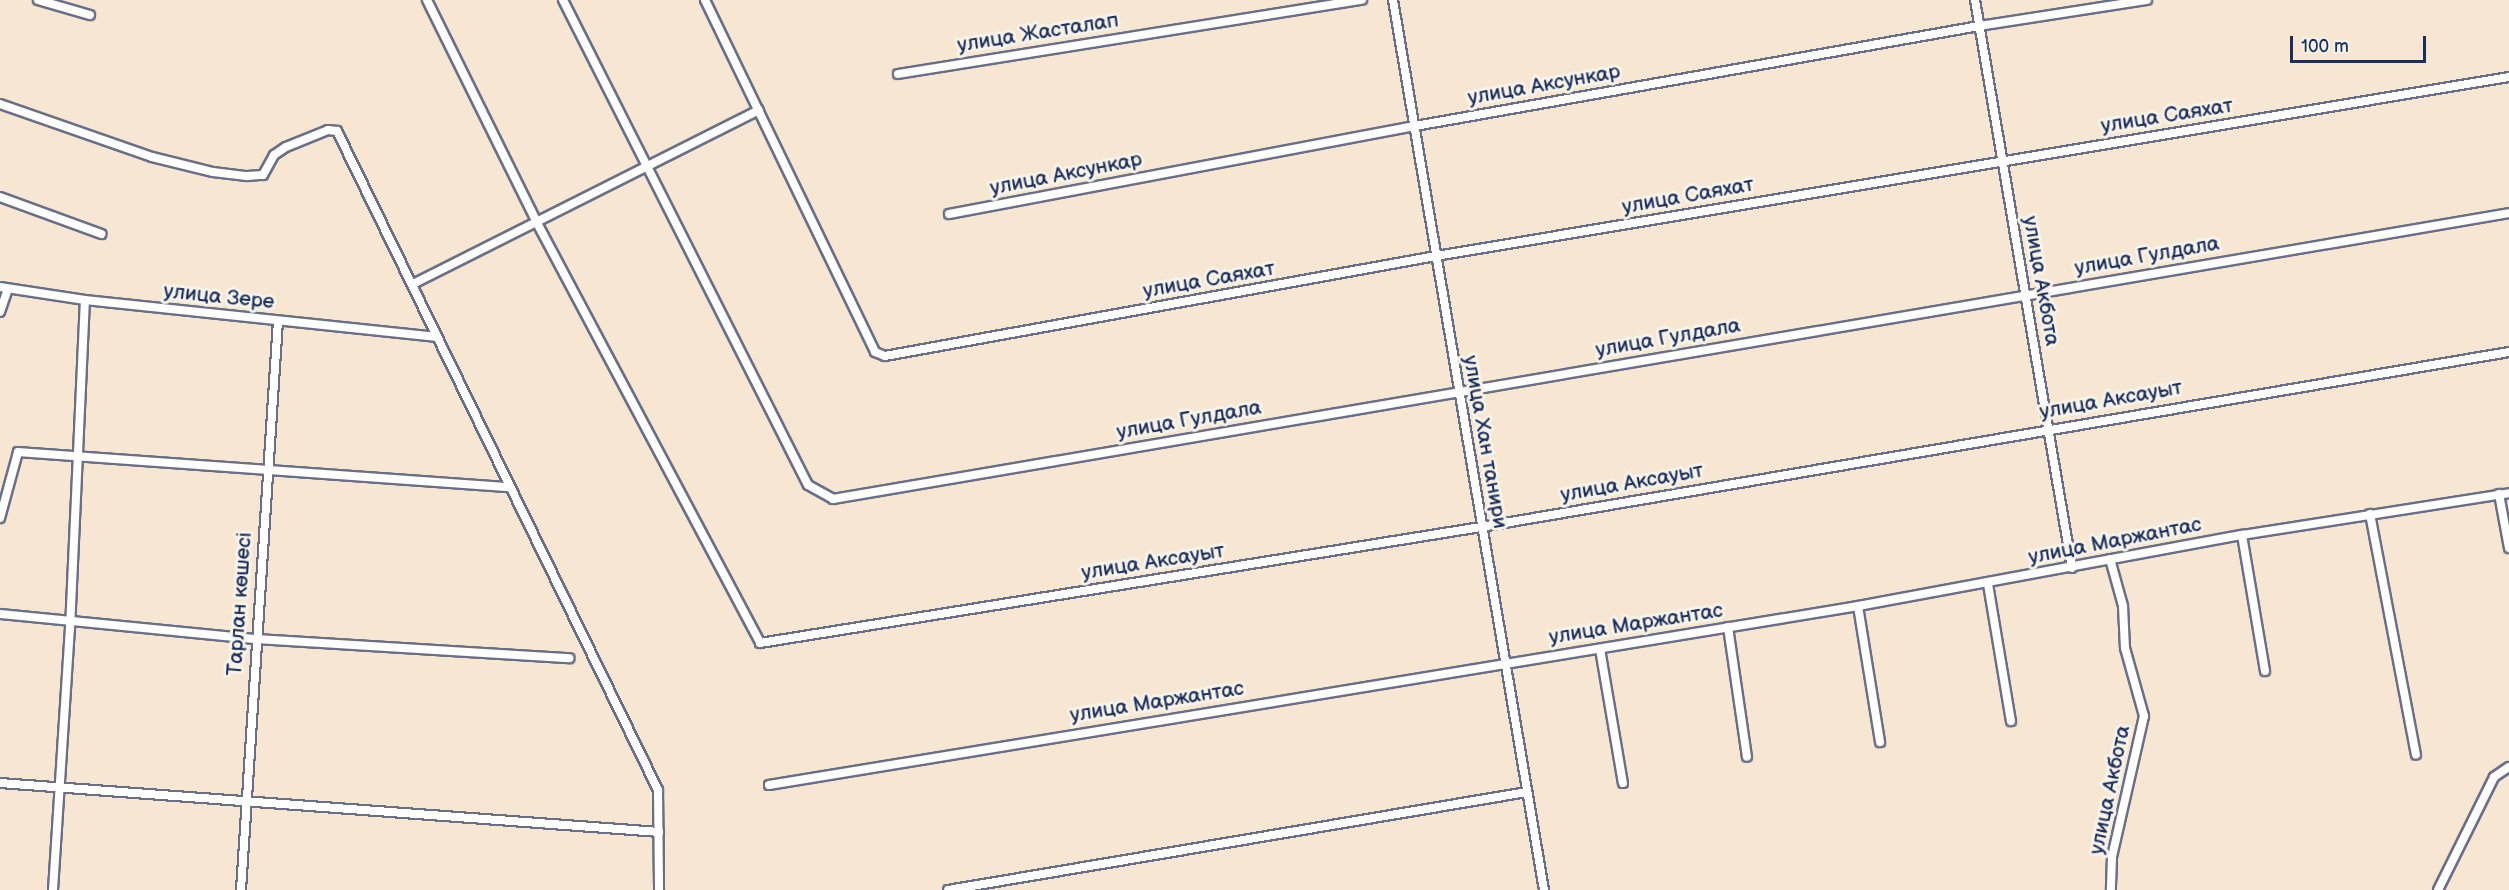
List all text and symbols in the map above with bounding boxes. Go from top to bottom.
street label: улица Жасталап [955,8,1121,58]
scale bar [2293,24,2430,62]
text: 100 m [2301,36,2349,57]
street label: улица Аксункар [1466,59,1622,111]
street label: улица Саяхат [2099,93,2235,139]
street label: улица Аксункар [988,147,1144,201]
street label: улица Саяхат [1620,172,1756,220]
street label: улица Акбота [2017,214,2065,348]
street label: улица Гулдала [2073,231,2221,281]
street label: улица Саяхат [1141,256,1277,304]
street label: улица Зере [162,279,276,315]
street label: улица Гулдала [1594,313,1742,363]
street label: улица Хан танири [1457,353,1513,531]
street label: улица Аксауыт [2038,375,2184,425]
street label: улица Гулдала [1115,395,1263,445]
street label: улица Аксауыт [1559,458,1705,508]
street label: улица Маржантас [2026,512,2204,570]
street label: Тарлан көшесі [222,531,258,677]
street label: улица Аксауыт [1080,538,1226,586]
street label: улица Маржантас [1547,598,1725,650]
street label: улица Маржантас [1068,676,1246,728]
street label: улица Акбота [2084,723,2136,857]

